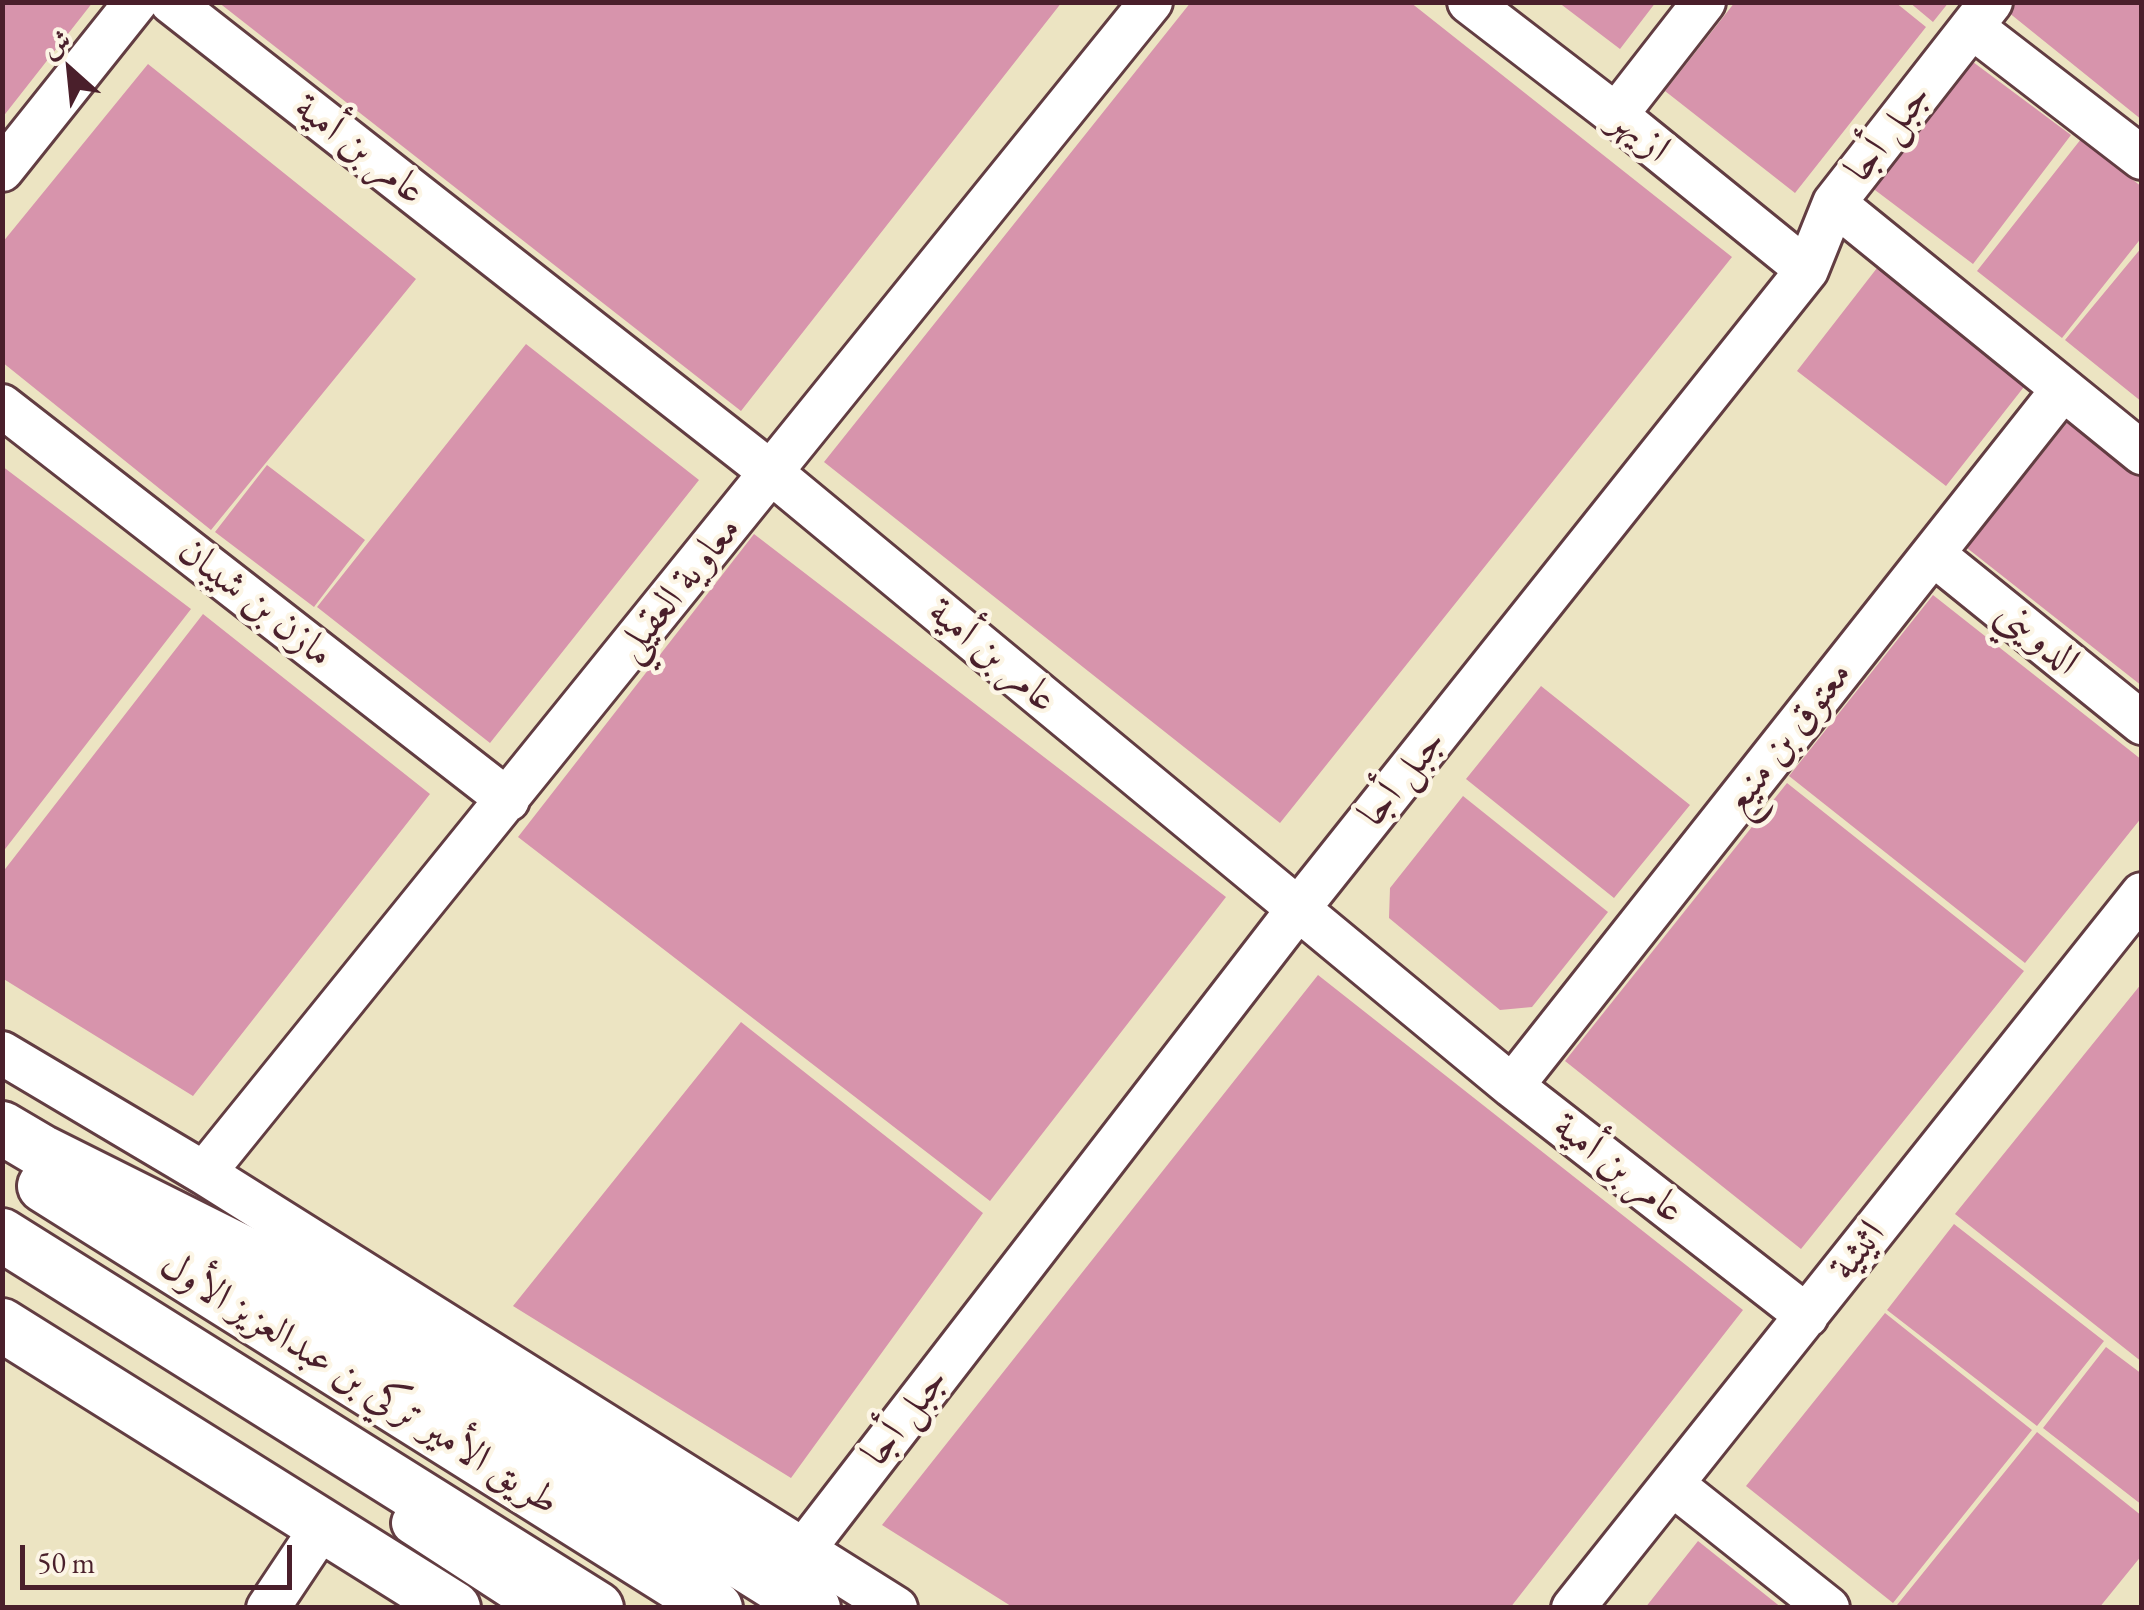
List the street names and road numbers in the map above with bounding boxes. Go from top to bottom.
street label: جبل أجا [1835,74,1943,192]
street label: عامر بن أمية [284,84,434,216]
street label: ازيهر [1600,97,1680,173]
street label: معاوية العقيلي [606,507,752,671]
street label: مازن بن شيبان [168,528,342,678]
street label: عامر بن أمية [918,588,1066,724]
street label: الدويني [1985,590,2089,686]
street label: معتوق بن منيع [1713,652,1863,824]
street label: جبل أجا [1349,719,1457,837]
street label: عامر بن أمية [1543,1103,1693,1235]
street label: اثيثية [1820,1211,1896,1291]
street label: طريق الأمير تركي بن عبدالعزيز الأول [151,1241,567,1527]
street label: جبل أجا [852,1358,960,1476]

